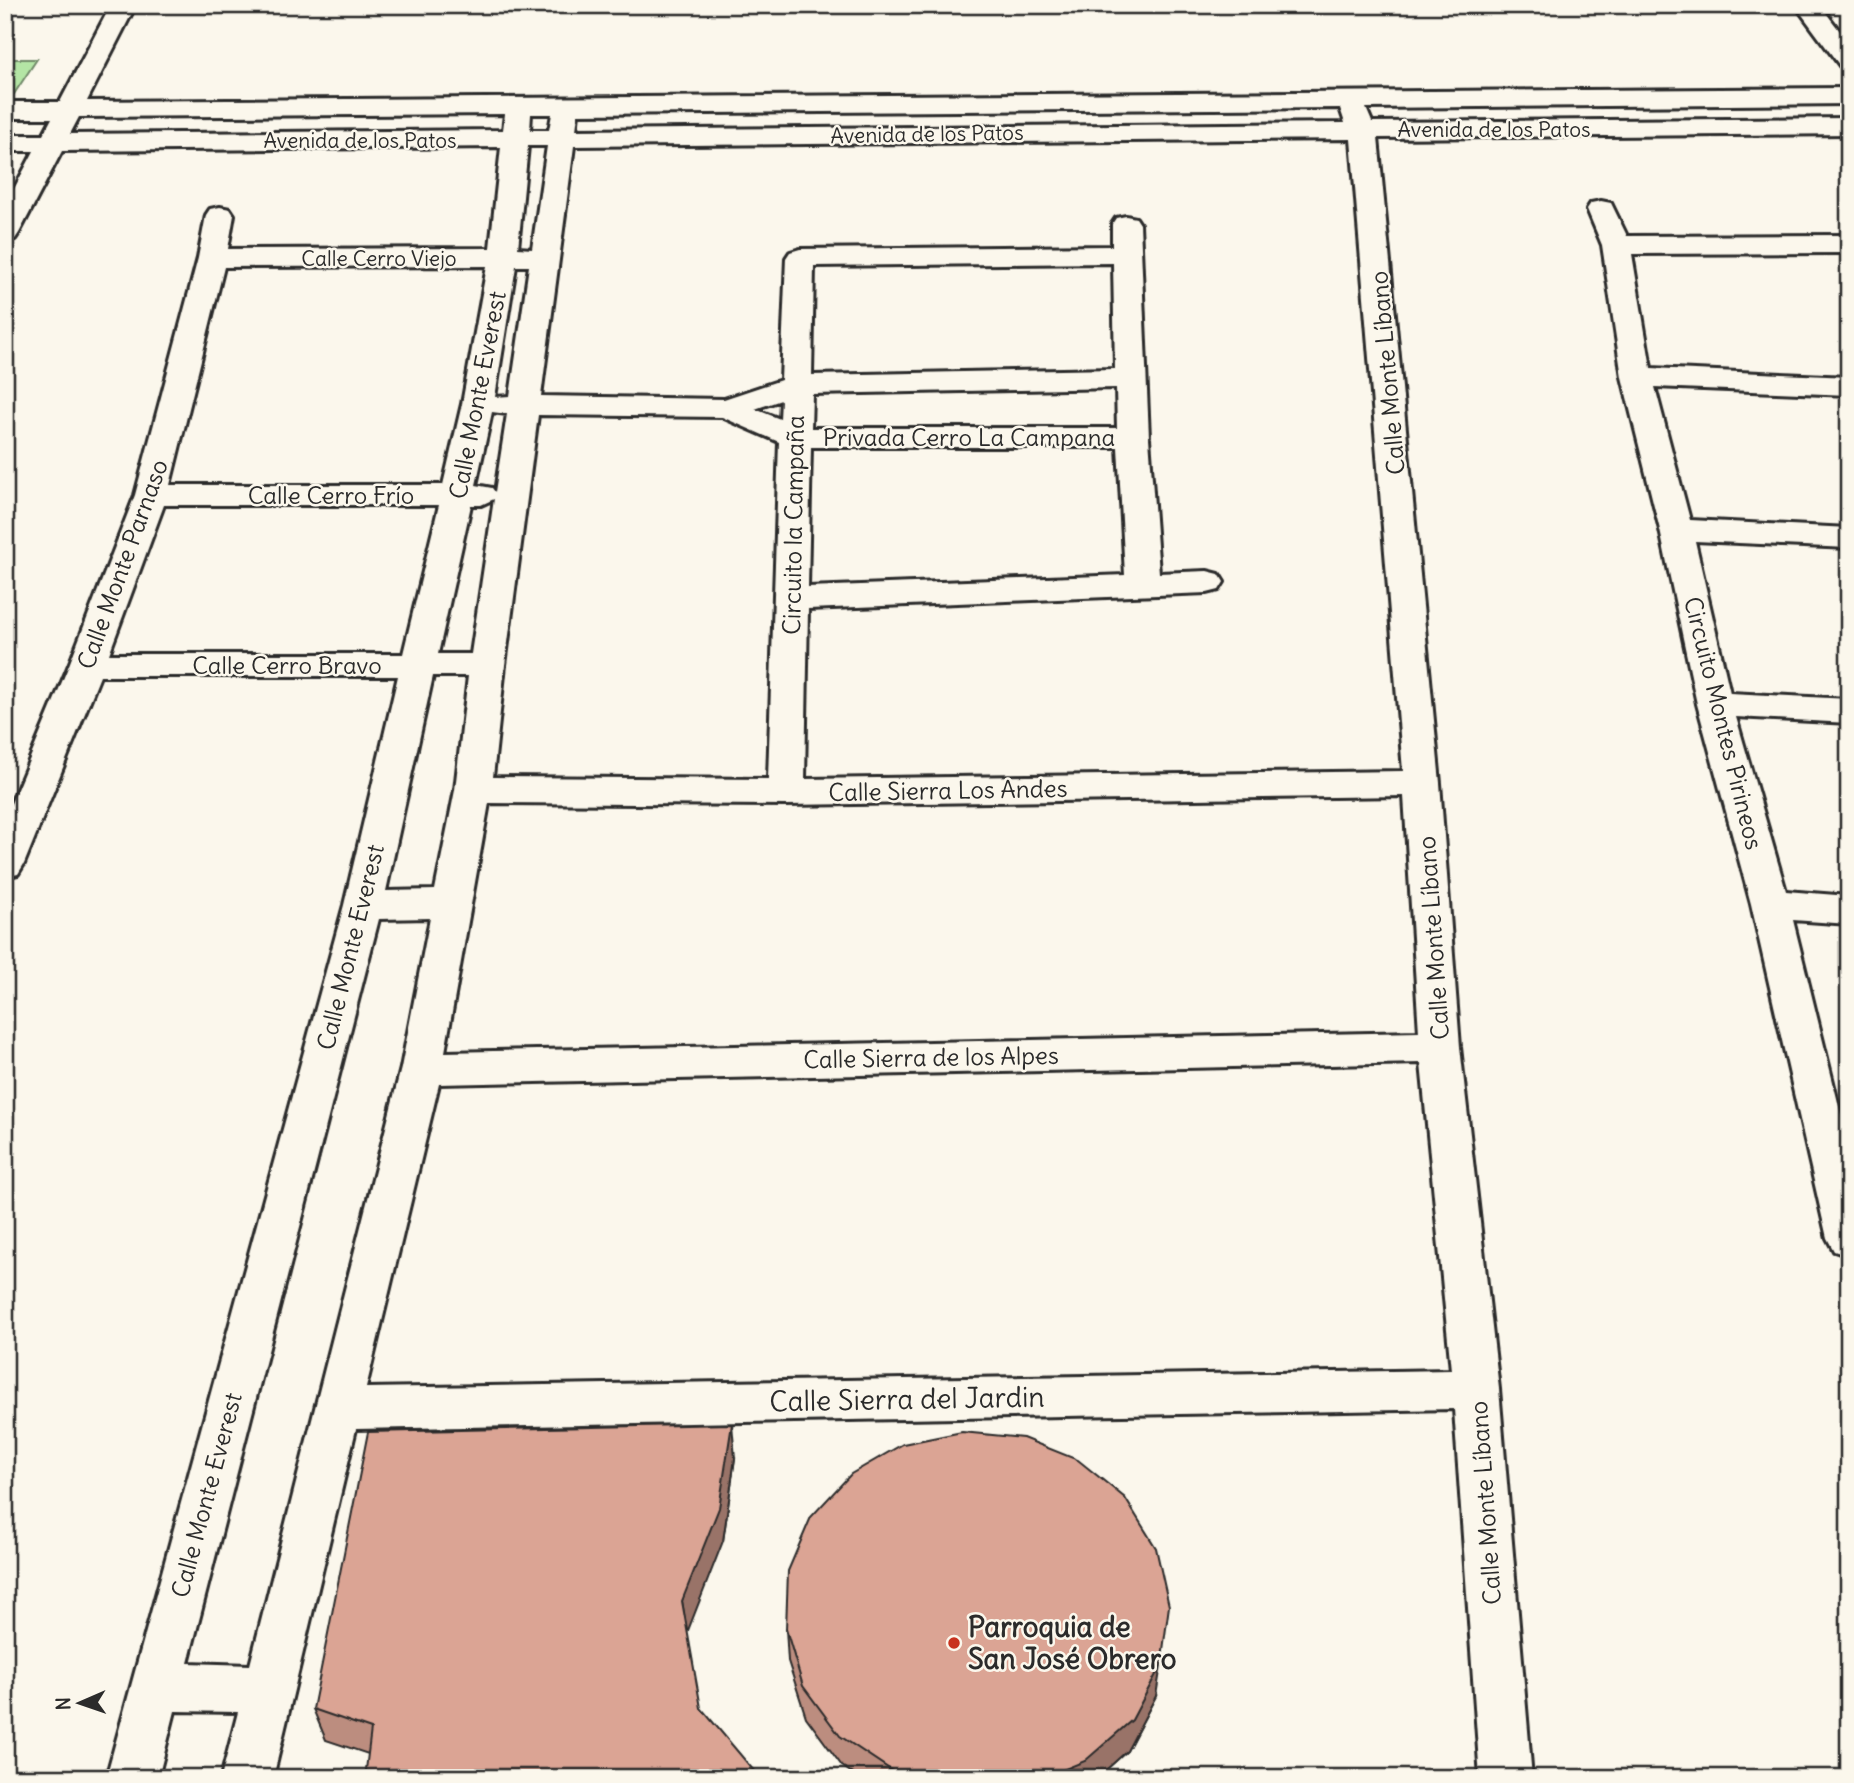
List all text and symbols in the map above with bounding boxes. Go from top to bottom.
street label: Avenida de los Patos [1397,116,1591,143]
street label: Avenida de los Patos [830,119,1024,149]
street label: Avenida de los Patos [263,127,457,154]
street label: Calle Cerro Viejo [301,245,457,272]
street label: Calle Monte Líbano [1363,270,1411,476]
street label: Calle Monte Everest [442,289,512,501]
street label: Circuito la Campaña [776,415,810,635]
street label: Privada Cerro La Campana [823,422,1115,452]
street label: Calle Monte Parnaso [70,455,174,673]
street label: Calle Cerro Frío [248,480,414,510]
street label: Circuito Montes Pirineos [1678,593,1770,853]
street label: Calle Cerro Bravo [192,650,382,680]
street label: Calle Sierra Los Andes [828,773,1068,807]
street label: Calle Monte Líbano [1411,835,1455,1041]
street label: Calle Monte Everest [310,841,390,1053]
street label: Calle Sierra de los Alpes [803,1040,1059,1074]
street label: Calle Sierra del Jardin [769,1379,1045,1419]
street label: Calle Monte Everest [164,1389,248,1601]
street label: Calle Monte Líbano [1463,1400,1507,1606]
place label: Parroquia de San José Obrero [968,1609,1177,1677]
marker: Parroquia de San José Obrero [946,1635,962,1651]
north arrow [46,1668,116,1738]
text: N [51,1697,75,1711]

